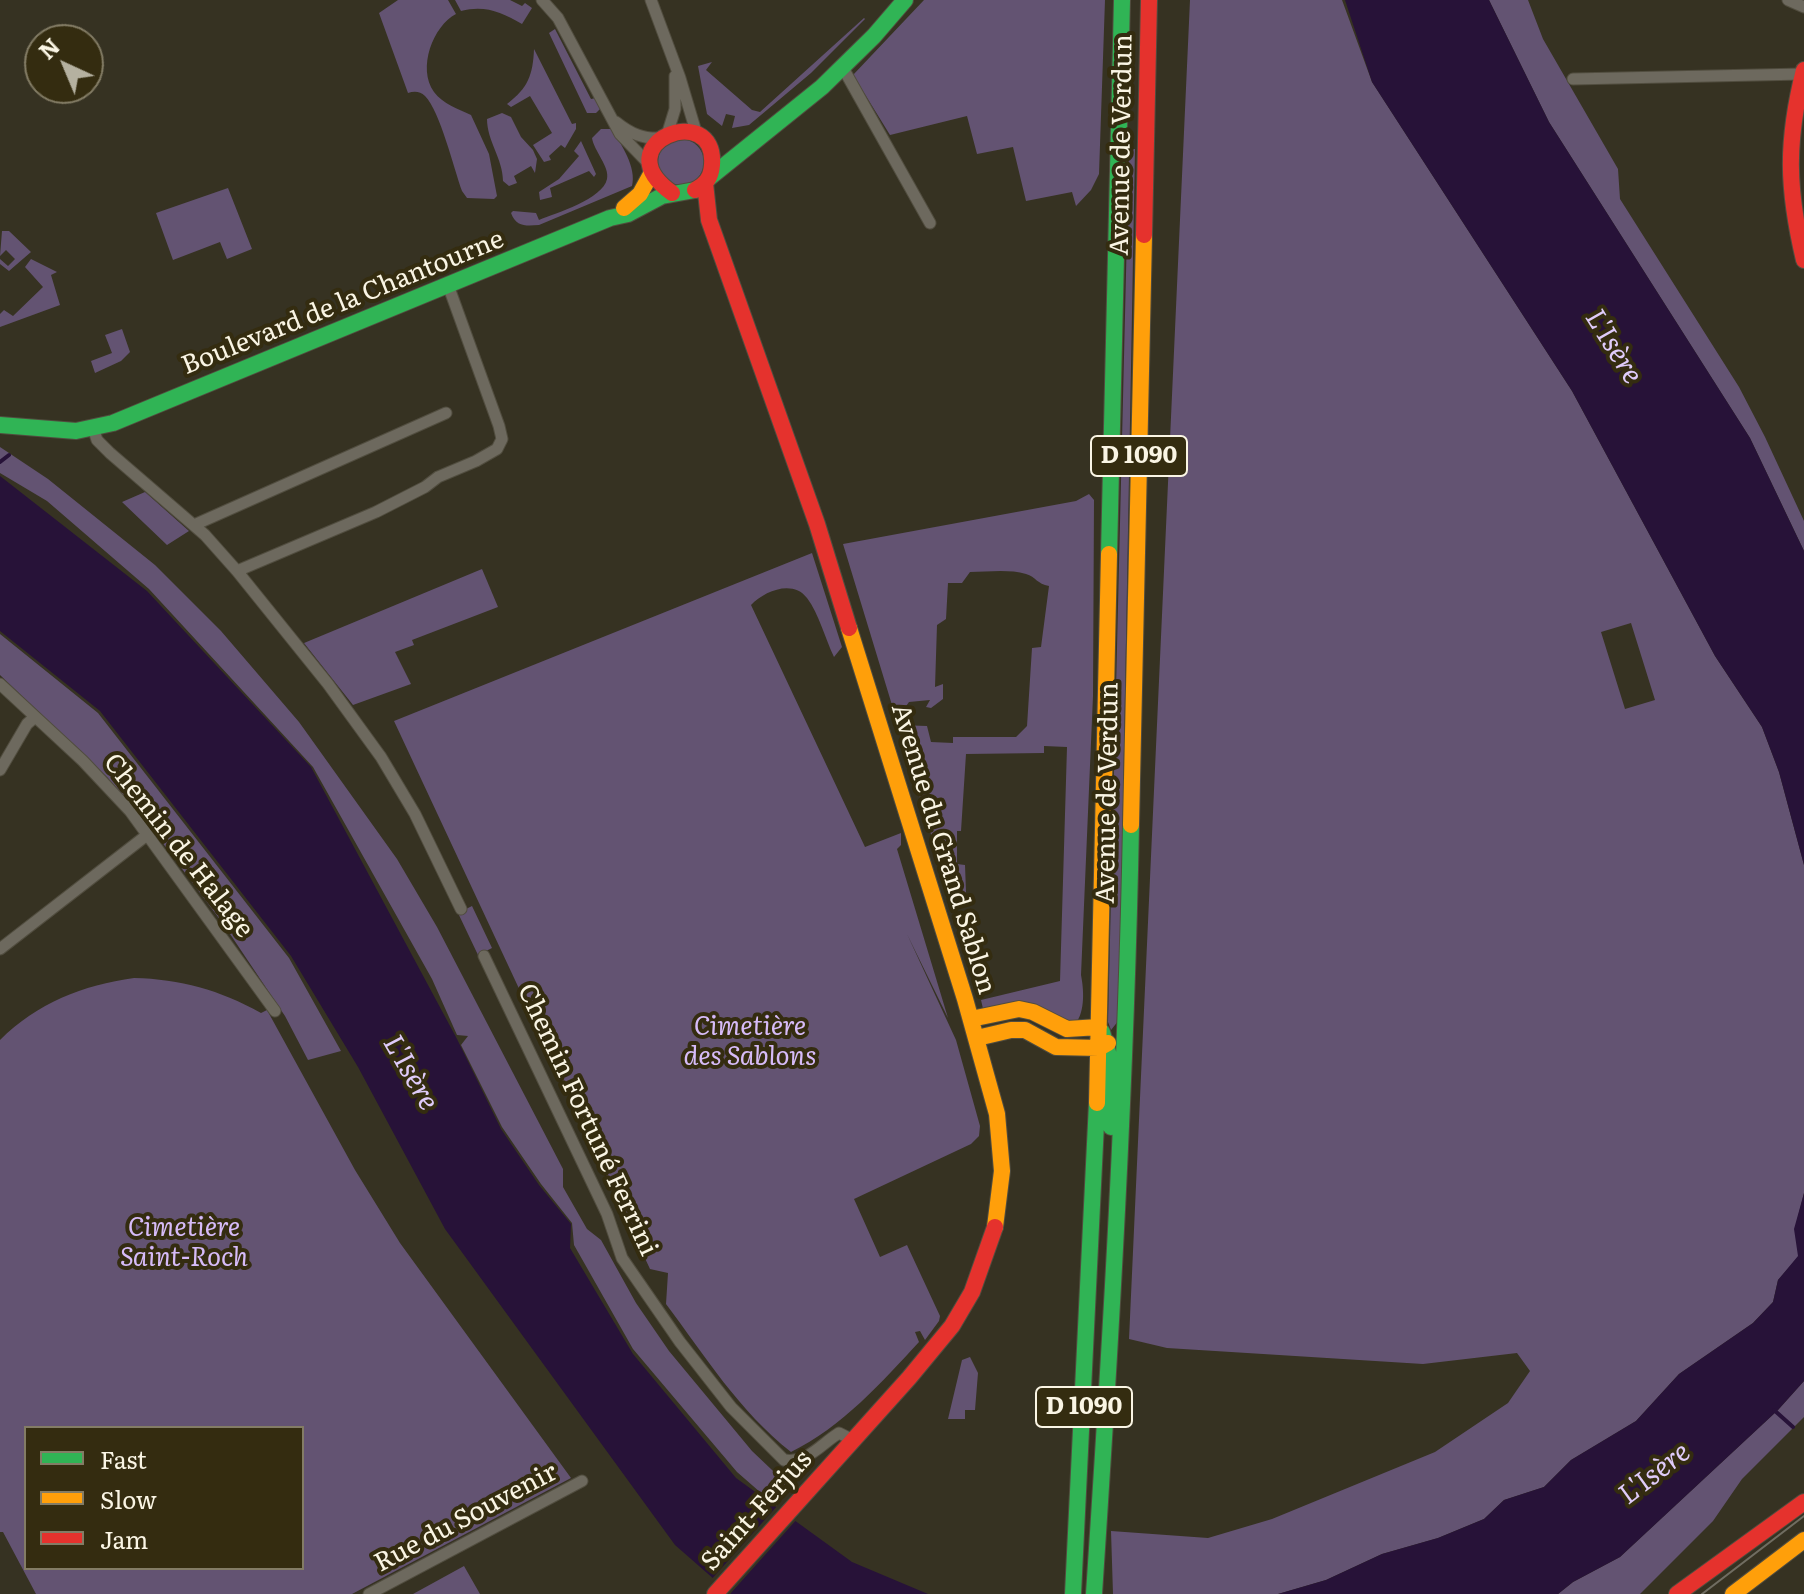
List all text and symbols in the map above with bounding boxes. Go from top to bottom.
north arrow [24,24,104,104]
text: N [30,30,66,66]
street label: Avenue de Verdun [1104,34,1140,256]
street label: Boulevard de la Chantourne [177,224,509,382]
water label: L'Isère [1577,304,1649,390]
road number: D 1090 [1091,436,1187,476]
street label: Avenue de Verdun [1090,682,1126,904]
street label: Avenue du Grand Sablon [884,700,1002,998]
street label: Chemin de Halage [96,748,260,944]
street label: Chemin Fortuné Ferrini [510,979,664,1261]
park label: Cimetière des Sablons [684,1011,816,1072]
water label: L'Isère [375,1029,445,1117]
park label: Cimetière Saint-Roch [120,1212,248,1274]
road number: D 1090 [1036,1387,1132,1427]
legend [24,1426,304,1570]
water label: L'Isère [1613,1436,1697,1512]
text: Fast [100,1441,147,1476]
street label: Saint-Ferjus [695,1445,819,1577]
street label: Rue du Souvenir [369,1457,563,1579]
text: Slow [100,1481,157,1516]
text: Jam [100,1521,148,1556]

